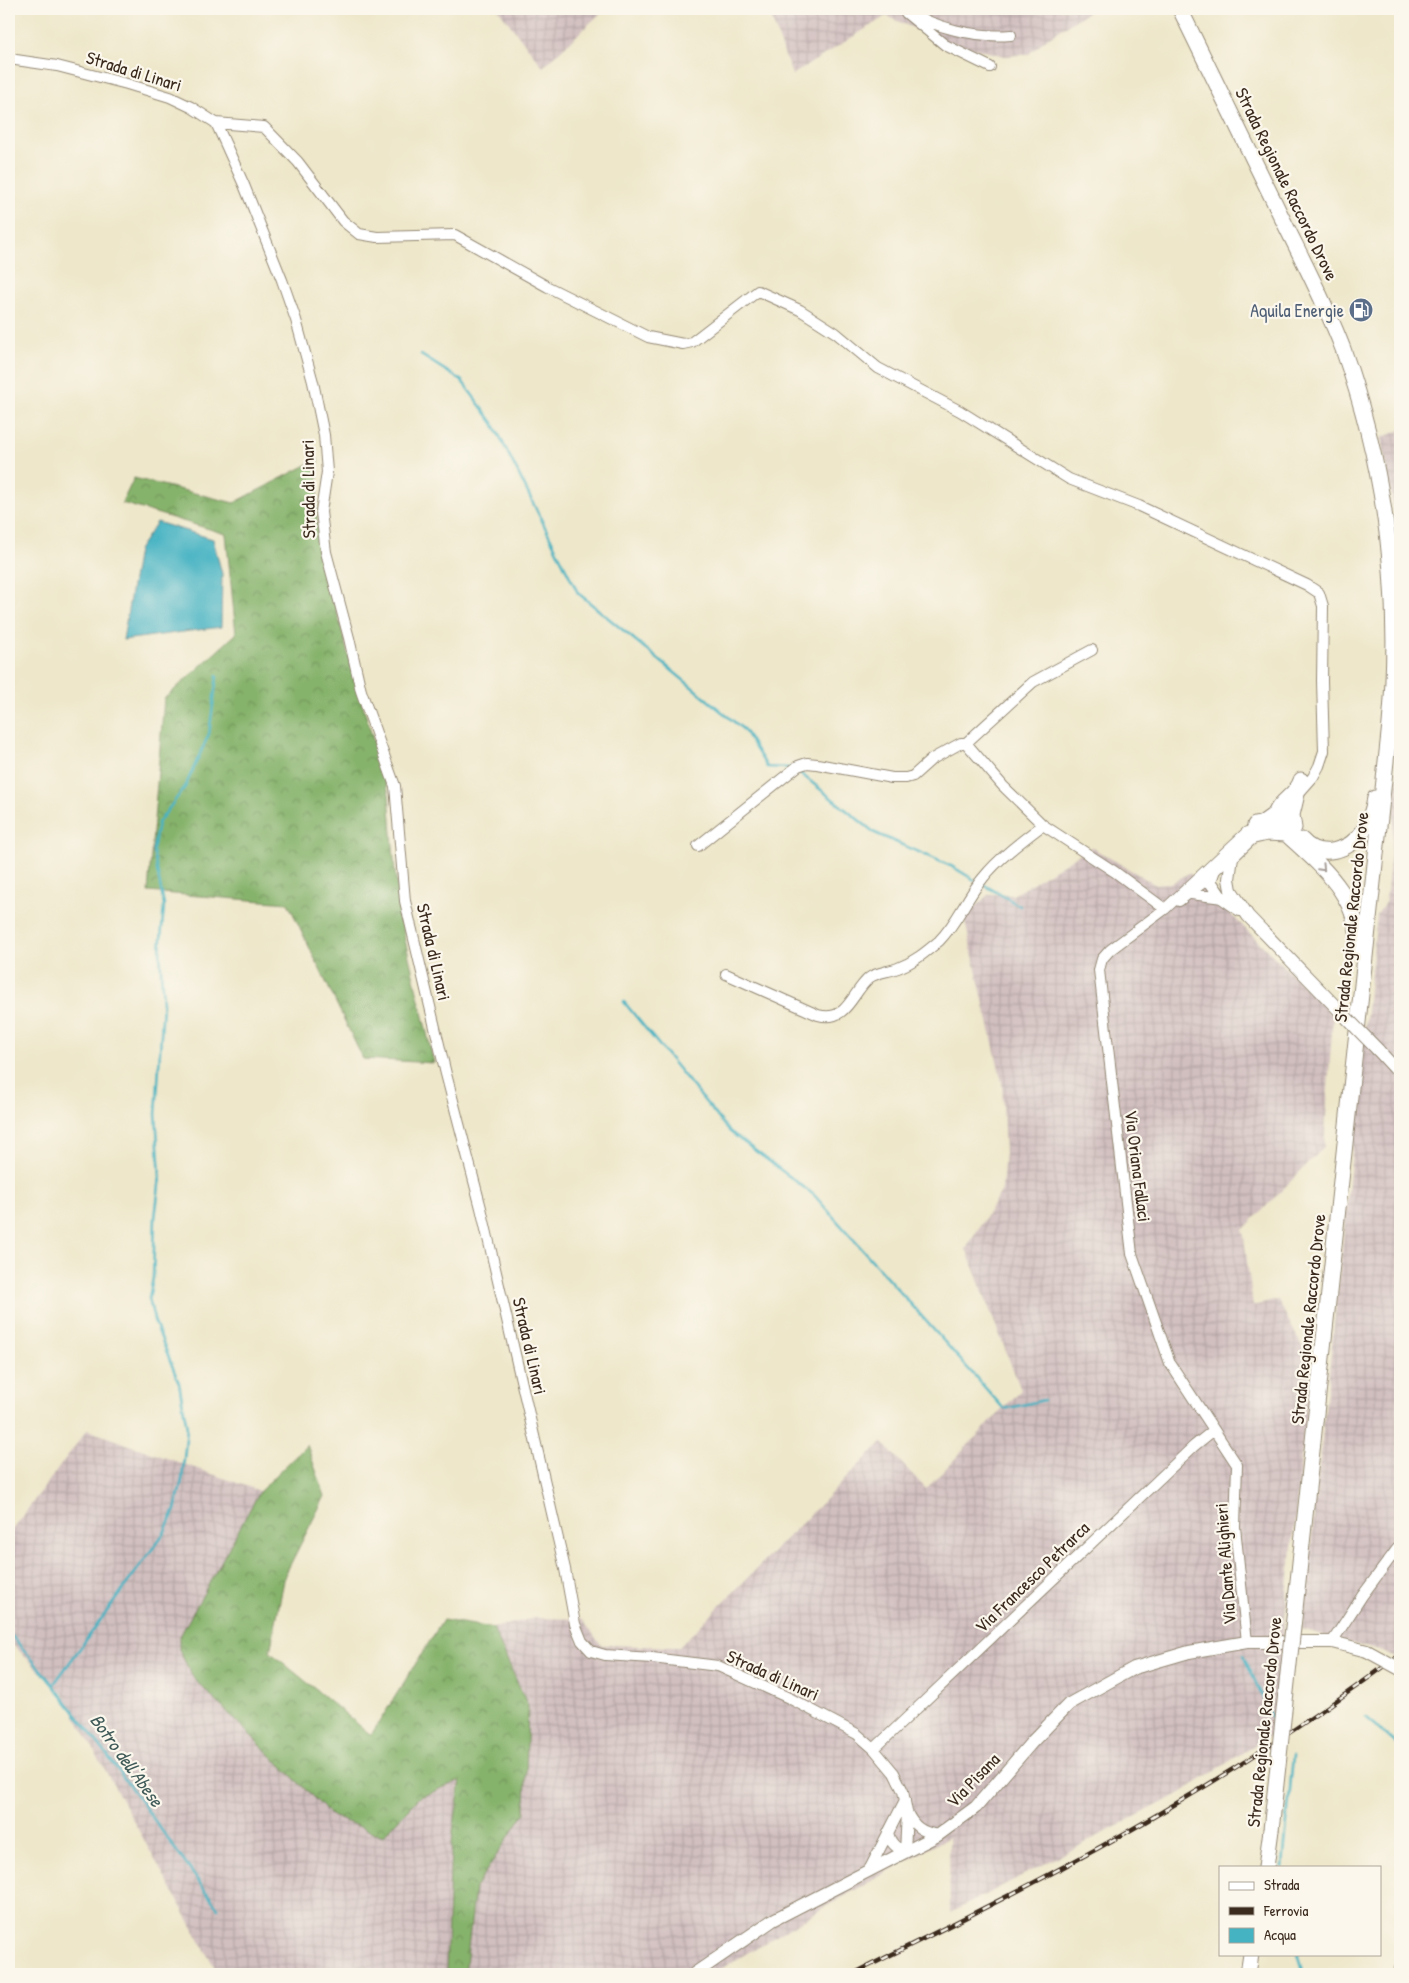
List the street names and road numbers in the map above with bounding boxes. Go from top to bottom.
street label: Strada di Linari [83,45,185,97]
street label: Strada Regionale Raccordo Drove [1229,83,1345,285]
street label: Strada di Linari [295,439,321,539]
street label: Strada Regionale Raccordo Drove [1328,811,1374,1023]
street label: Strada di Linari [411,901,457,1003]
street label: Via Oriana Fallaci [1119,1109,1157,1223]
street label: Strada Regionale Raccordo Drove [1285,1213,1331,1425]
street label: Strada di Linari [507,1295,553,1397]
street label: Via Dante Alighieri [1208,1502,1242,1626]
street label: Via Francesco Petrarca [969,1516,1095,1638]
street label: Strada Regionale Raccordo Drove [1241,1616,1287,1828]
street label: Strada di Linari [723,1644,823,1706]
street label: Via Pisana [941,1747,1005,1813]

